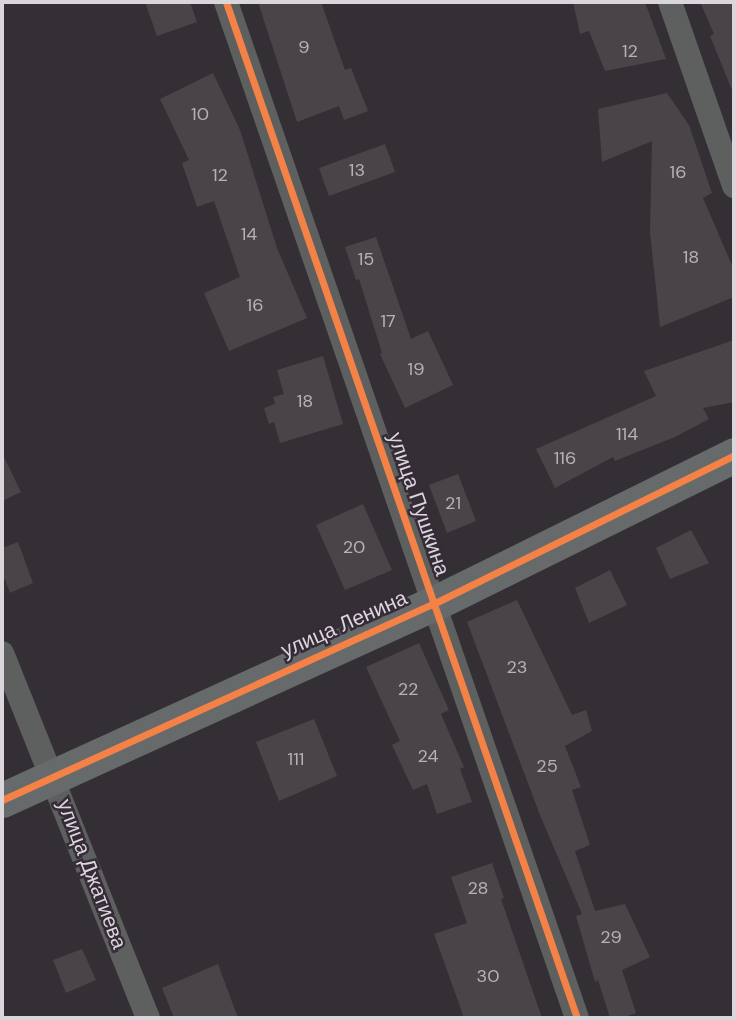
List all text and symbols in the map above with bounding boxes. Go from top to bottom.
house number: 9 [298,36,310,58]
house number: 12 [622,40,638,62]
house number: 10 [191,103,209,125]
house number: 13 [349,159,365,181]
house number: 16 [670,161,686,183]
house number: 12 [212,164,228,186]
house number: 14 [241,223,257,245]
house number: 18 [683,246,699,268]
house number: 15 [358,248,374,270]
house number: 16 [247,294,263,316]
house number: 17 [380,310,396,332]
house number: 19 [408,358,424,380]
house number: 18 [297,390,313,412]
house number: 114 [616,423,638,445]
street label: улица Пушкина [383,429,455,579]
house number: 116 [554,447,576,469]
house number: 21 [445,492,461,514]
house number: 20 [343,536,365,558]
street label: улица Ленина [277,585,411,663]
house number: 23 [506,656,528,678]
house number: 22 [398,678,418,700]
house number: 24 [418,745,438,767]
house number: 111 [288,748,304,770]
house number: 25 [536,755,558,777]
street label: улица Джатиева [52,796,132,952]
house number: 28 [467,877,489,899]
house number: 29 [600,926,622,948]
house number: 30 [477,965,499,987]

